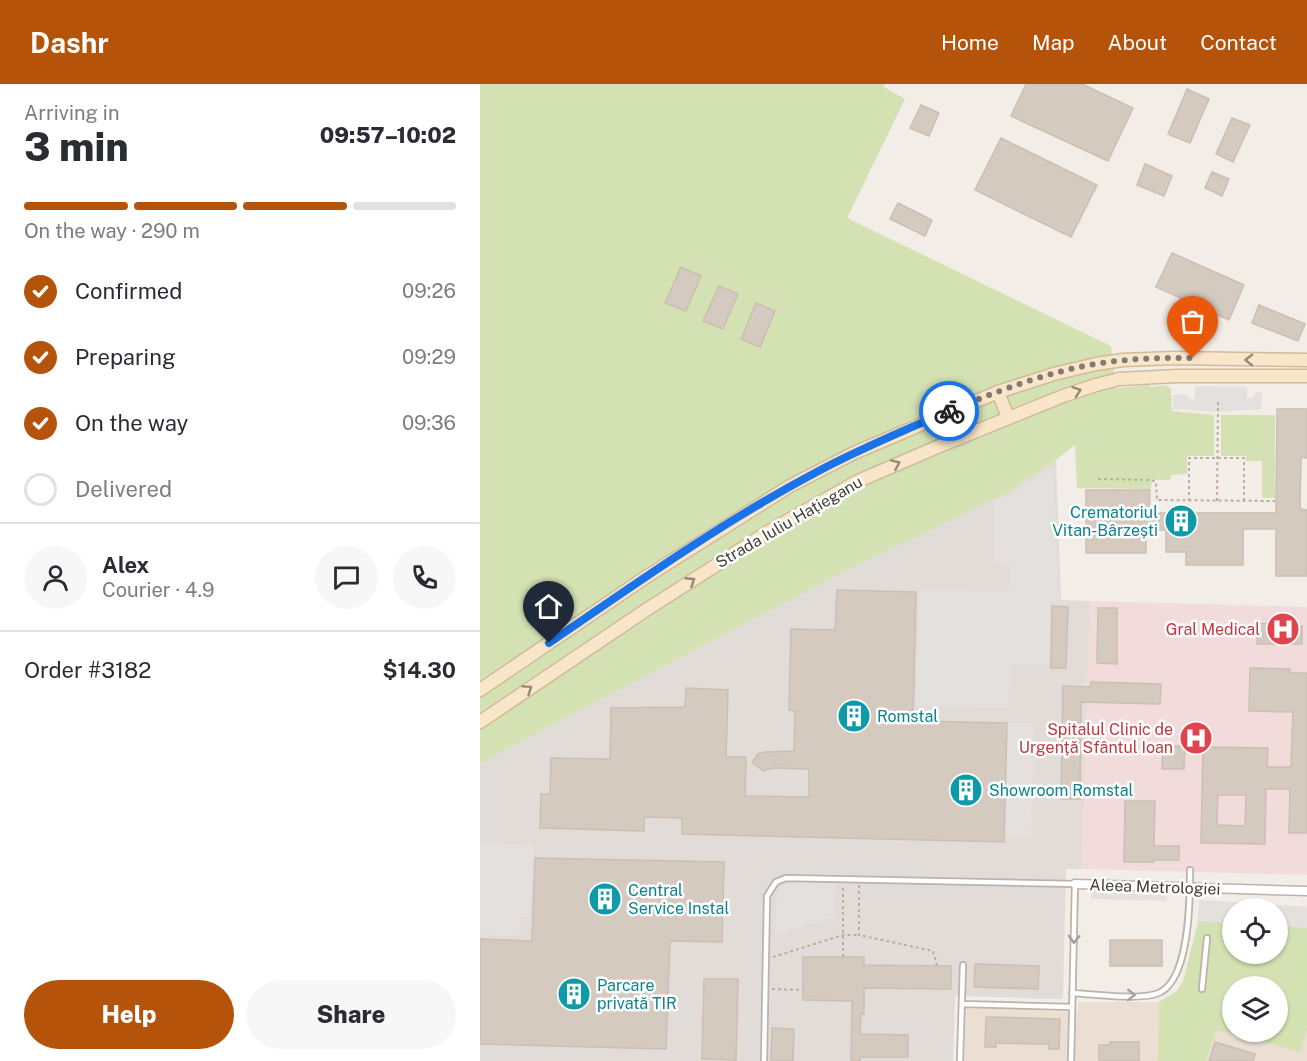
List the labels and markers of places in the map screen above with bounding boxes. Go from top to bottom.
pin [1167,296,1218,358]
place label: Crematoriul Vitan-Bârzești [1052,503,1158,540]
building icon: Crematoriul Vitan-Bârzești [1163,503,1199,539]
pin [523,581,574,643]
hospital icon: Gral Medical [1265,611,1301,647]
place label: Gral Medical [1166,620,1260,639]
building icon: Romstal [836,698,872,734]
place label: Romstal [877,707,938,726]
place label: Spitalul Clinic de Urgență Sfântul Ioan [1019,720,1173,757]
hospital icon: Spitalul Clinic de Urgență Sfântul Ioan [1178,720,1214,756]
building icon: Showroom Romstal [948,772,984,808]
place label: Showroom Romstal [989,781,1134,800]
building icon: Central Service Instal [587,881,623,917]
place label: Central Service Instal [628,881,729,918]
building icon: Parcare privată TIR [556,976,592,1012]
place label: Parcare privată TIR [597,976,677,1013]

